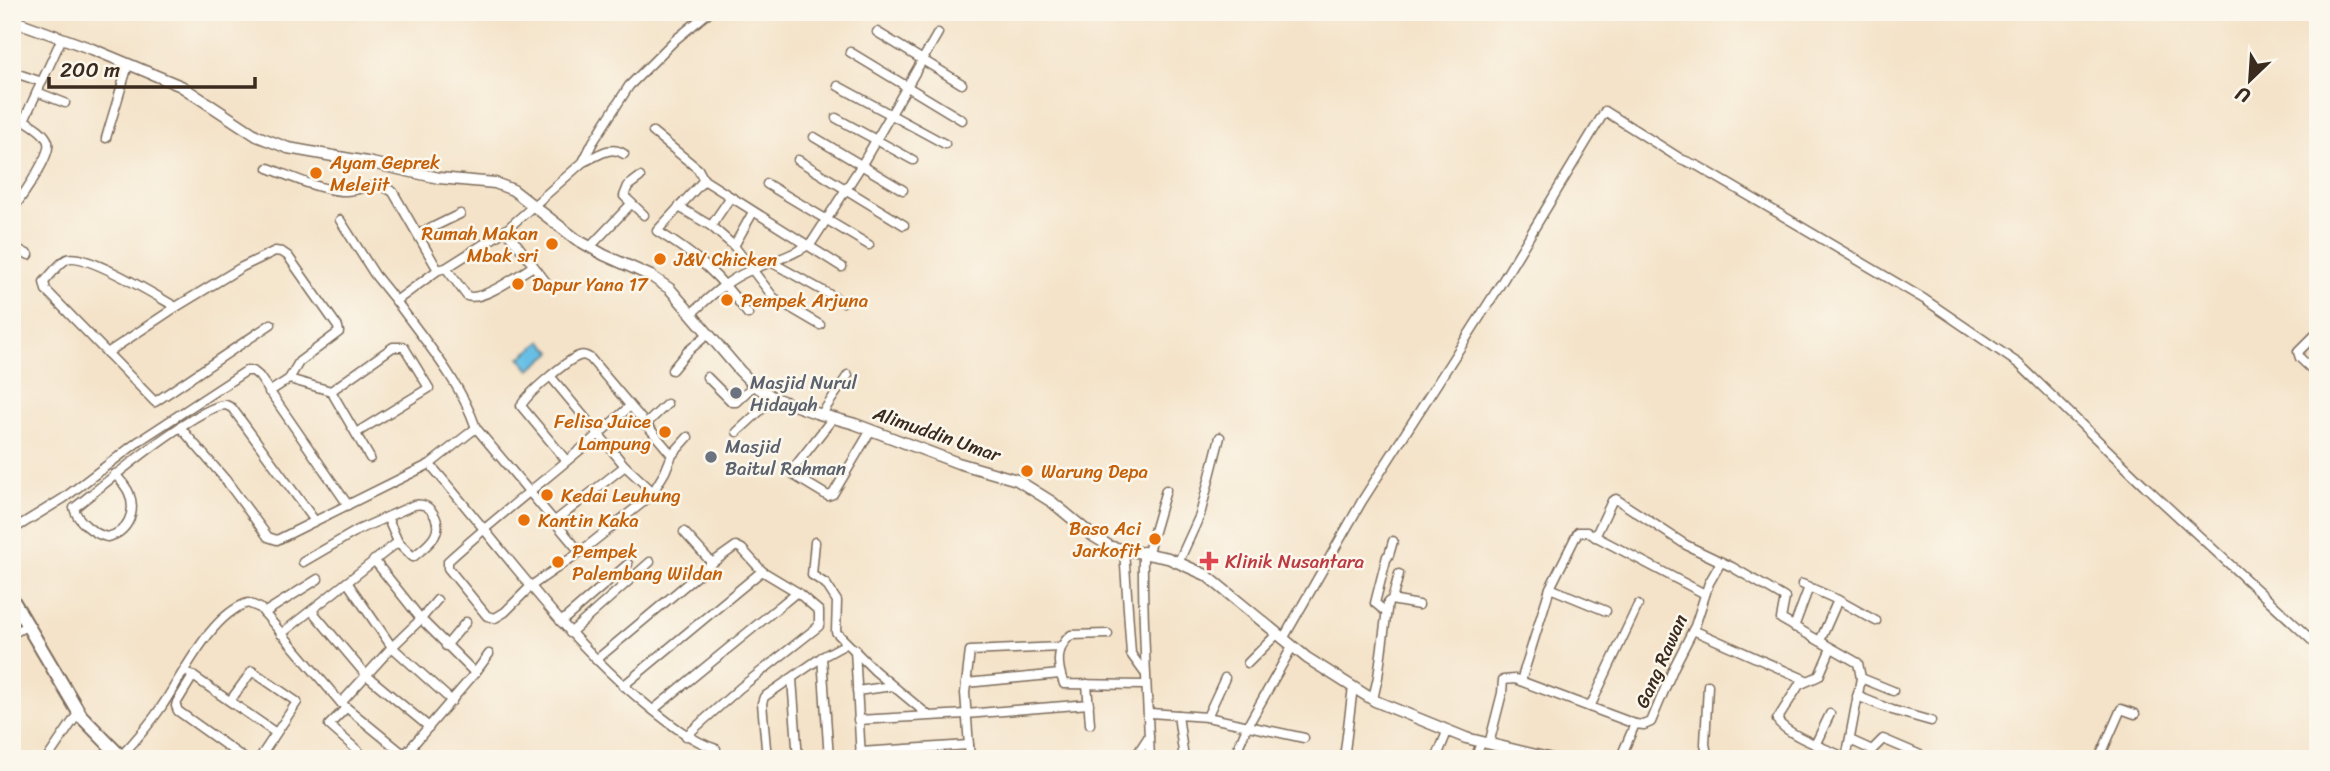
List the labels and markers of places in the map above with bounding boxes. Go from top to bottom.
place label: Ayam Geprek Melejit [329,146,440,201]
marker: Ayam Geprek Melejit [308,165,324,181]
place label: Rumah Makan Mbak sri [422,217,539,272]
marker: Rumah Makan Mbak sri [544,236,560,252]
place label: J&V Chicken [673,243,777,276]
marker: J&V Chicken [652,251,668,267]
place label: Dapur Yana 17 [532,268,649,301]
marker: Dapur Yana 17 [510,276,526,292]
place label: Pempek Arjuna [741,284,869,317]
marker: Pempek Arjuna [719,292,735,308]
place label: Masjid Nurul Hidayah [750,366,857,421]
marker: Masjid Nurul Hidayah [728,385,744,401]
place label: Felisa Juice Lampung [554,405,651,460]
marker: Felisa Juice Lampung [657,424,673,440]
place label: Masjid Baitul Rahman [725,430,846,485]
marker: Masjid Baitul Rahman [703,449,719,465]
place label: Warung Depa [1041,455,1148,488]
marker: Warung Depa [1019,463,1035,479]
place label: Kedai Leuhung [561,479,681,512]
marker: Kedai Leuhung [539,487,555,503]
place label: Kantin Kaka [538,504,639,537]
marker: Kantin Kaka [516,512,532,528]
place label: Baso Aci Jarkofit [1069,512,1142,567]
marker: Baso Aci Jarkofit [1147,531,1163,547]
place label: Pempek Palembang Wildan [572,535,722,590]
place label: Klinik Nusantara [1225,545,1365,578]
marker: Klinik Nusantara [1199,551,1219,571]
marker: Pempek Palembang Wildan [550,554,566,570]

